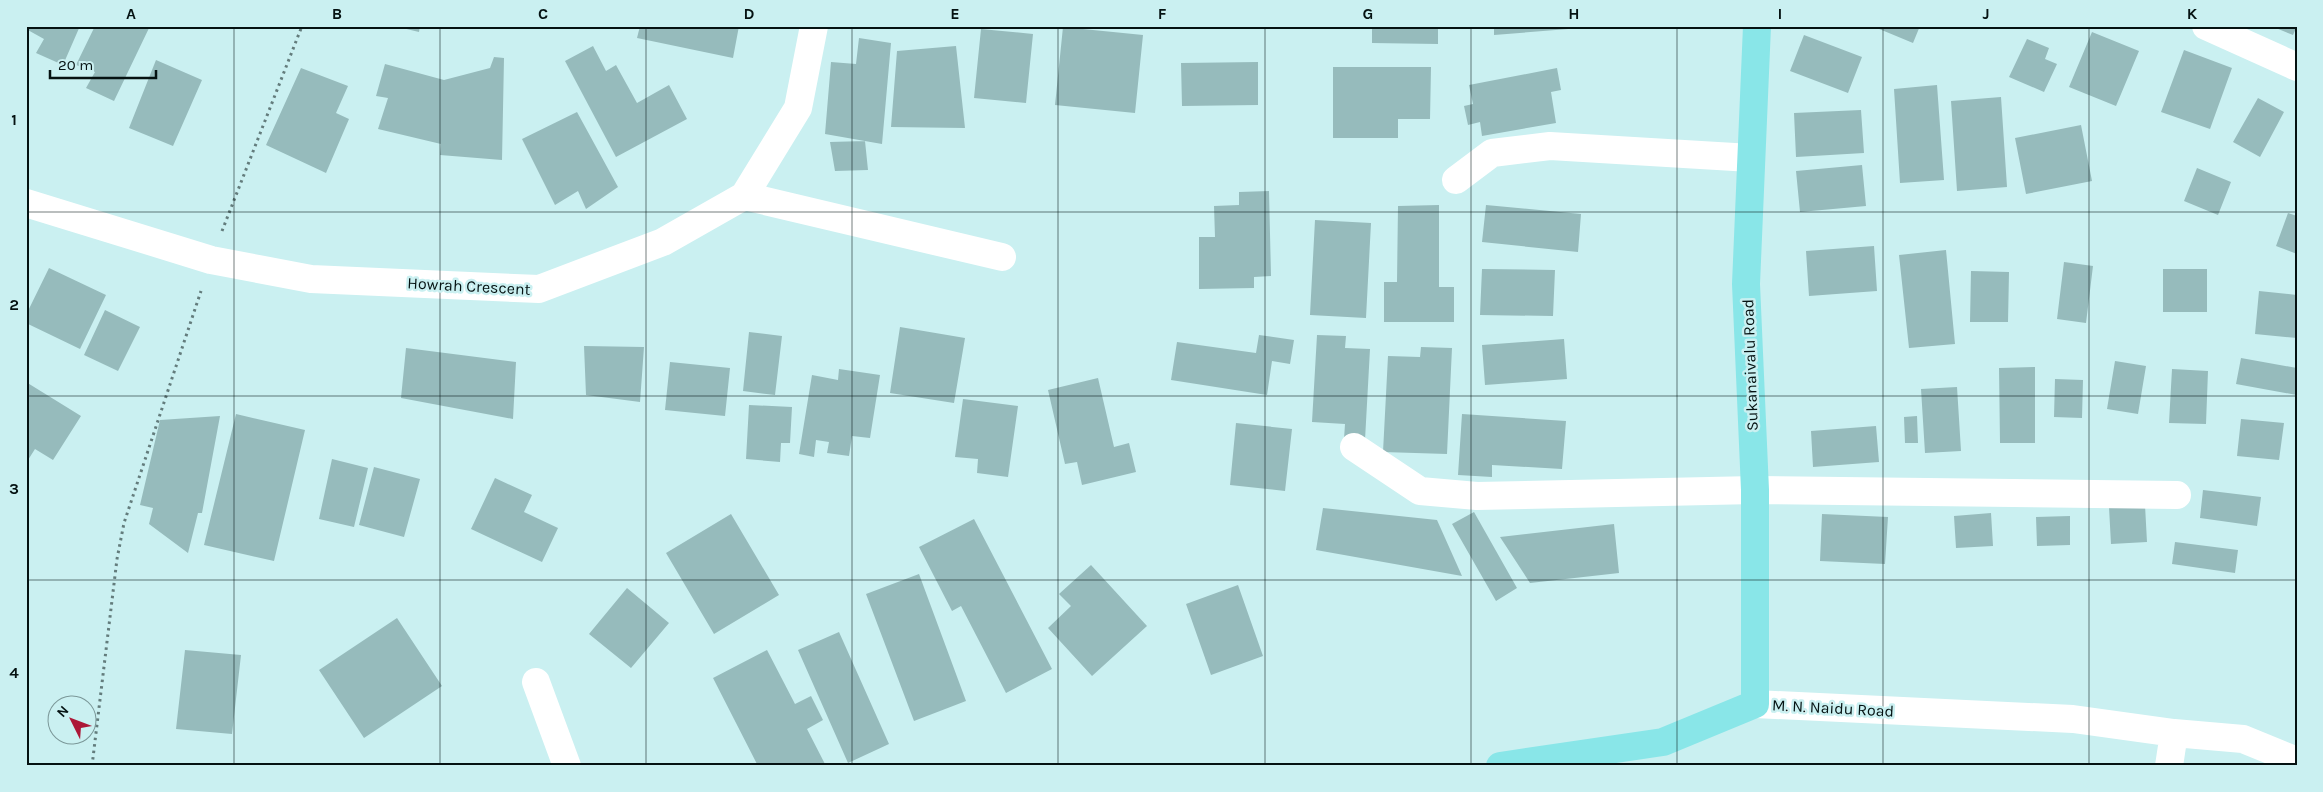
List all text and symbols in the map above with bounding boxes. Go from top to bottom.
text: A [126,4,136,23]
text: B [332,4,342,23]
text: C [538,4,548,23]
text: D [744,4,755,23]
text: E [950,4,960,23]
text: F [1158,4,1167,23]
text: G [1363,4,1373,23]
text: H [1568,4,1580,23]
text: I [1778,4,1782,23]
text: J [1982,4,1990,23]
text: K [2187,4,2198,23]
scale bar [50,48,156,80]
text: 20 m [58,56,93,74]
text: 1 [11,110,17,129]
street label: Howrah Crescent [407,273,531,299]
text: 2 [9,295,19,314]
street label: Sukanaivalu Road [1738,299,1762,431]
text: 3 [9,479,19,498]
text: 4 [9,663,19,682]
north arrow [48,694,98,744]
street label: M. N. Naidu Road [1772,695,1894,721]
text: N [53,702,72,721]

